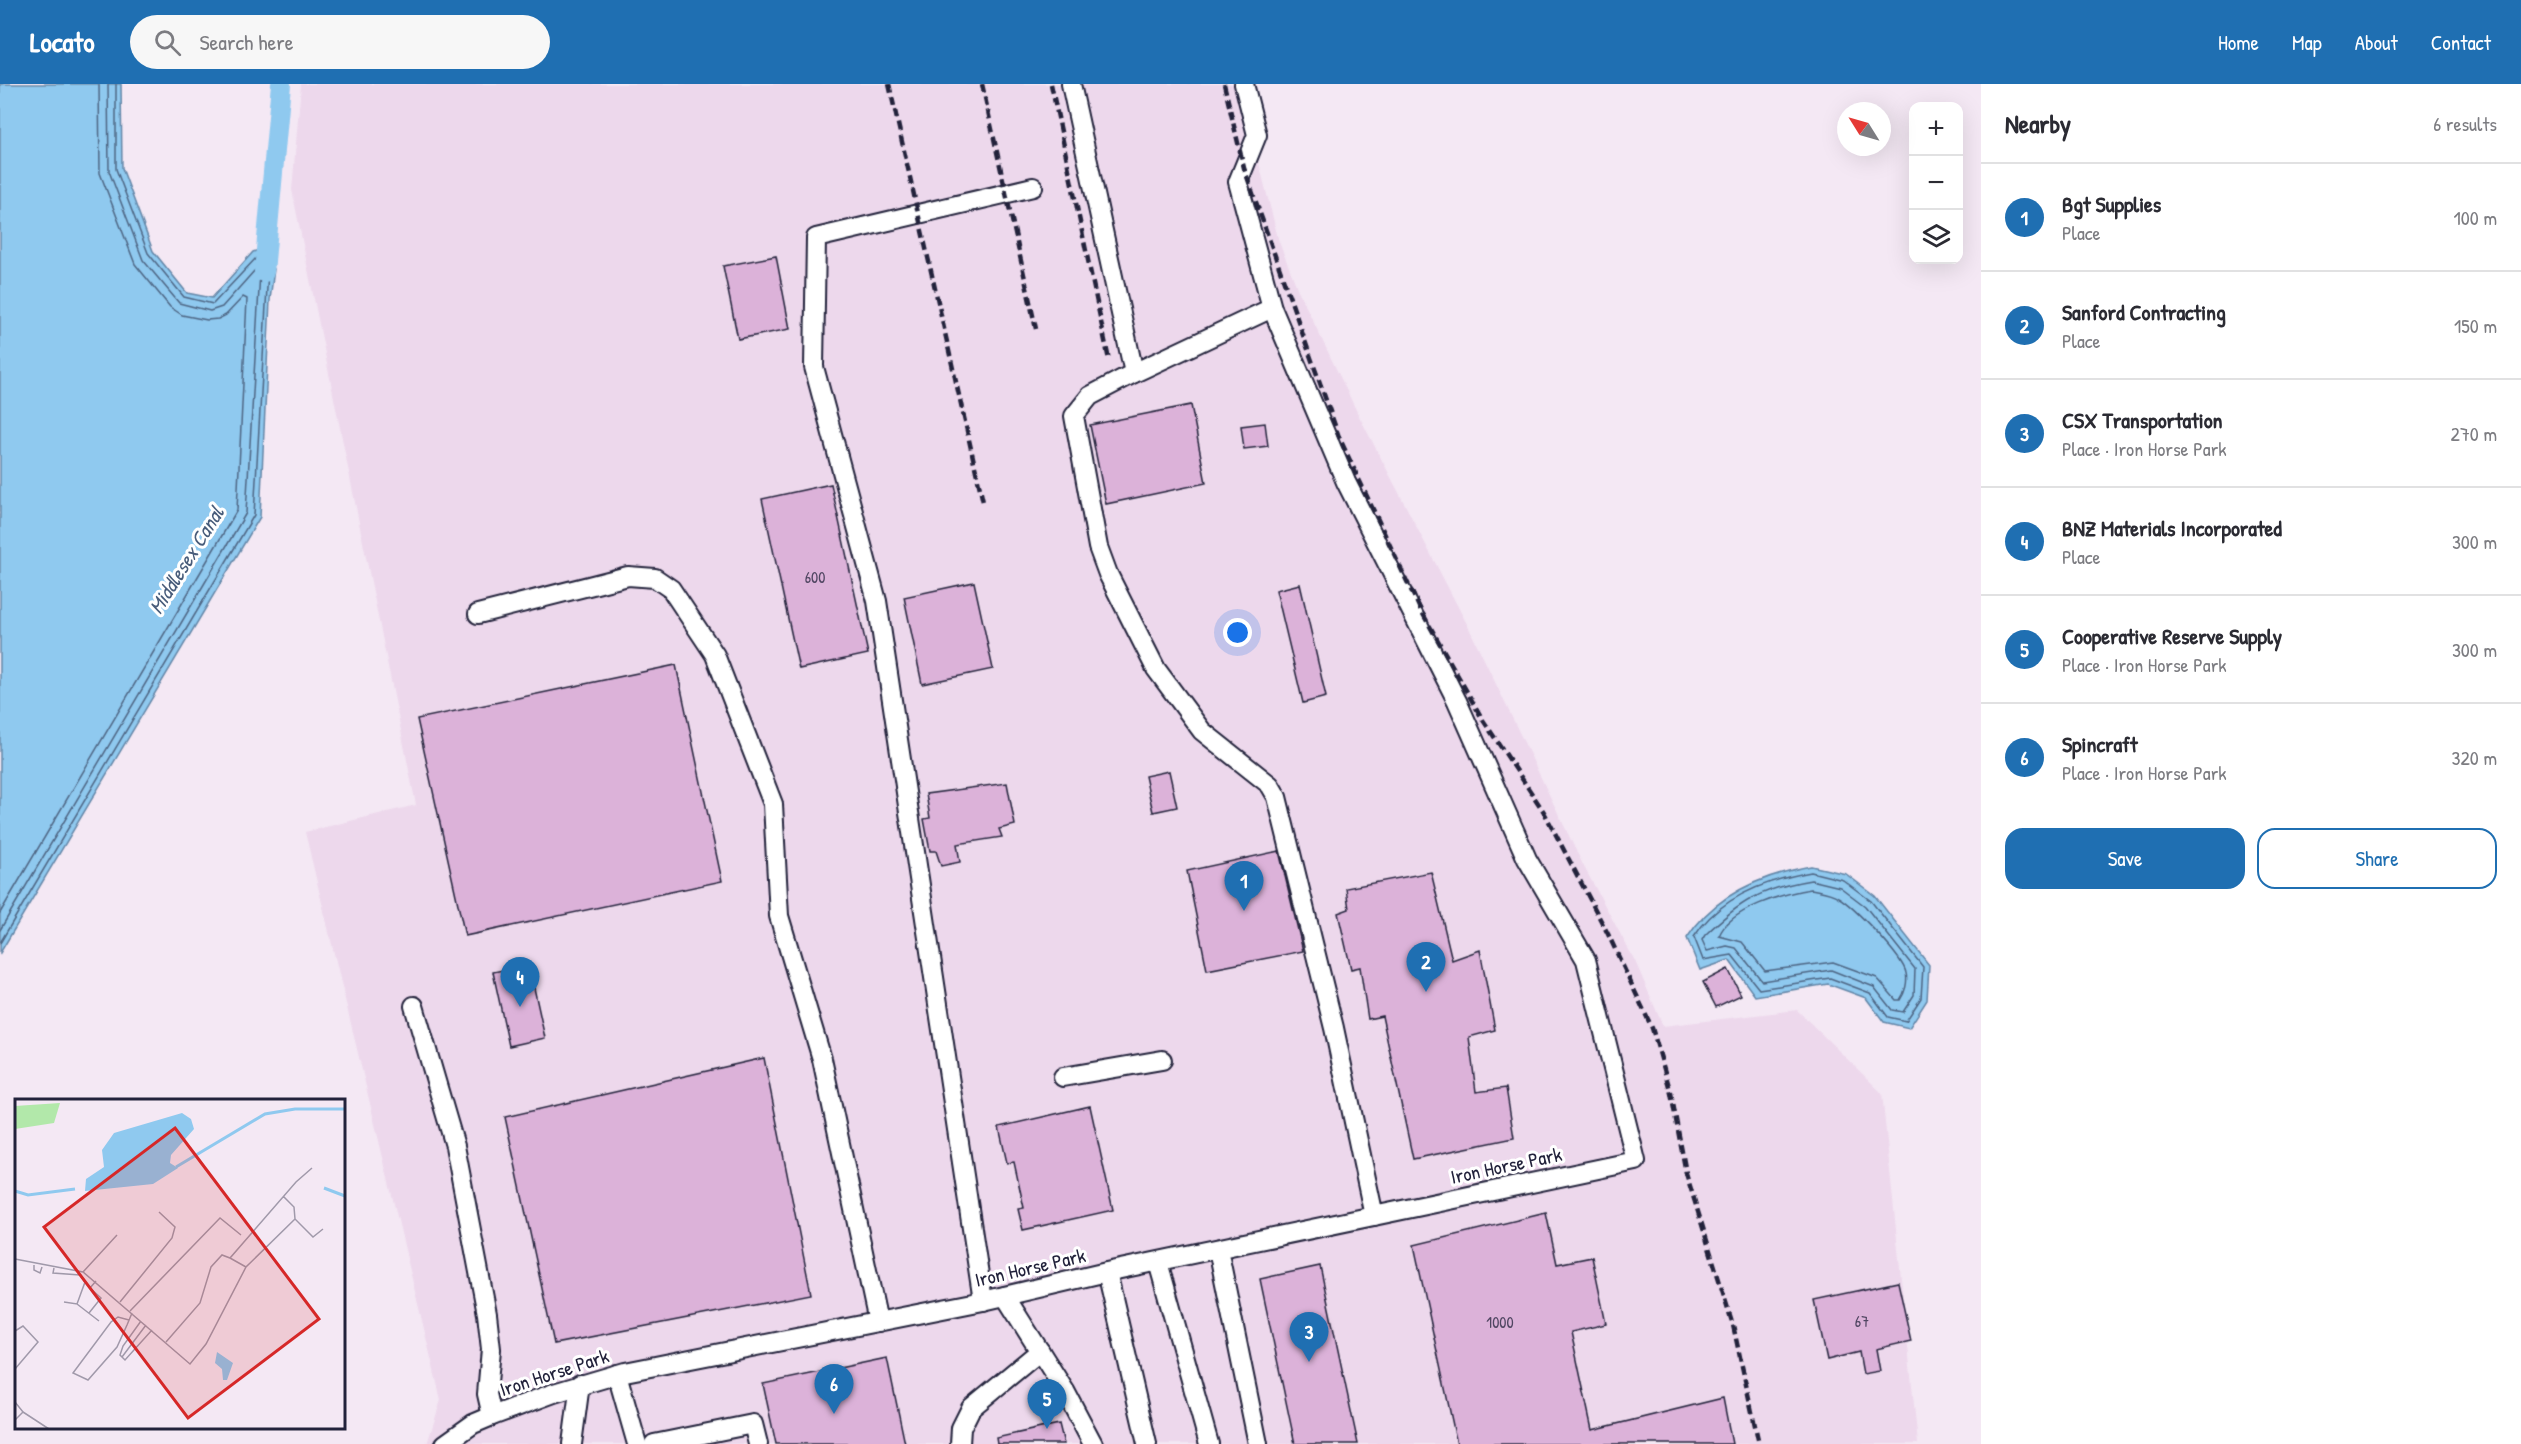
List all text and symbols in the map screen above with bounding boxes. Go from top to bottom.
search box [130,15,550,69]
text: Locato [30,23,94,61]
icon: search [151,26,184,59]
text: Search here [199,27,293,57]
text: Home [2218,28,2259,57]
text: Map [2292,28,2322,57]
text: About [2355,28,2398,57]
text: Contact [2431,28,2491,57]
north arrow [1837,102,1891,156]
map controls [1909,102,1963,264]
button: + [1909,102,1963,156]
text: Nearby [2005,106,2071,141]
text: 6 results [2433,110,2497,137]
button: − [1909,156,1963,210]
text: Bgt Supplies [2062,189,2161,219]
text: 1 [2021,204,2028,231]
text: 100 m [2454,204,2497,231]
button: layers [1909,210,1963,264]
text: Place [2062,219,2101,246]
text: Sanford Contracting [2062,297,2226,327]
text: 2 [2020,312,2029,339]
text: 150 m [2454,312,2497,339]
text: Place [2062,327,2101,354]
text: CSX Transportation [2062,405,2223,435]
text: 3 [2020,420,2029,447]
text: 270 m [2451,420,2497,447]
text: Place · Iron Horse Park [2062,435,2227,462]
water label: Middlesex Canal [142,500,231,619]
text: BNZ Materials Incorporated [2062,513,2282,543]
text: 4 [2021,528,2028,555]
text: 300 m [2452,528,2497,555]
text: Place [2062,543,2101,570]
house number: 600 [805,566,825,588]
your location [1223,618,1252,647]
text: Cooperative Reserve Supply [2062,621,2282,651]
text: 5 [2020,636,2029,663]
text: 300 m [2452,636,2497,663]
text: Place · Iron Horse Park [2062,651,2227,678]
text: Spincraft [2062,729,2137,759]
text: 6 [2021,744,2028,771]
text: 320 m [2452,744,2497,771]
text: Place · Iron Horse Park [2062,759,2227,786]
button: Save [2005,828,2245,889]
button: Share [2257,828,2497,889]
pin: 1 [1224,862,1264,911]
pin: 2 [1406,942,1446,992]
pin: 4 [500,958,540,1007]
inset map [15,1099,345,1429]
street label: Iron Horse Park [1448,1140,1564,1190]
street label: Iron Horse Park [972,1241,1088,1293]
house number: 67 [1855,1310,1869,1332]
house number: 1000 [1486,1311,1514,1333]
pin: 3 [1290,1312,1328,1362]
street label: Iron Horse Park [496,1342,612,1402]
pin: 6 [814,1364,854,1414]
pin: 5 [1028,1380,1066,1429]

